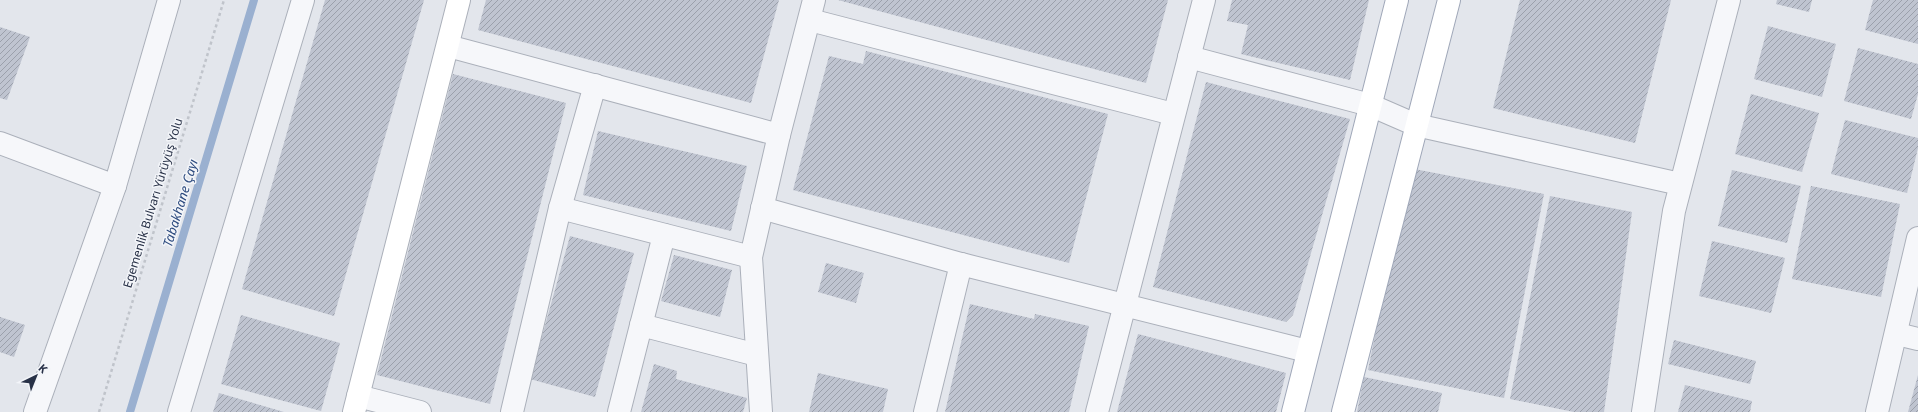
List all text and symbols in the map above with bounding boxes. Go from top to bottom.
street label: Egemenlik Bulvarı Yürüyüş Yolu [119,116,187,290]
water label: Tabakhane Çayı [158,157,202,249]
north arrow [16,356,56,396]
text: K [35,360,51,377]

